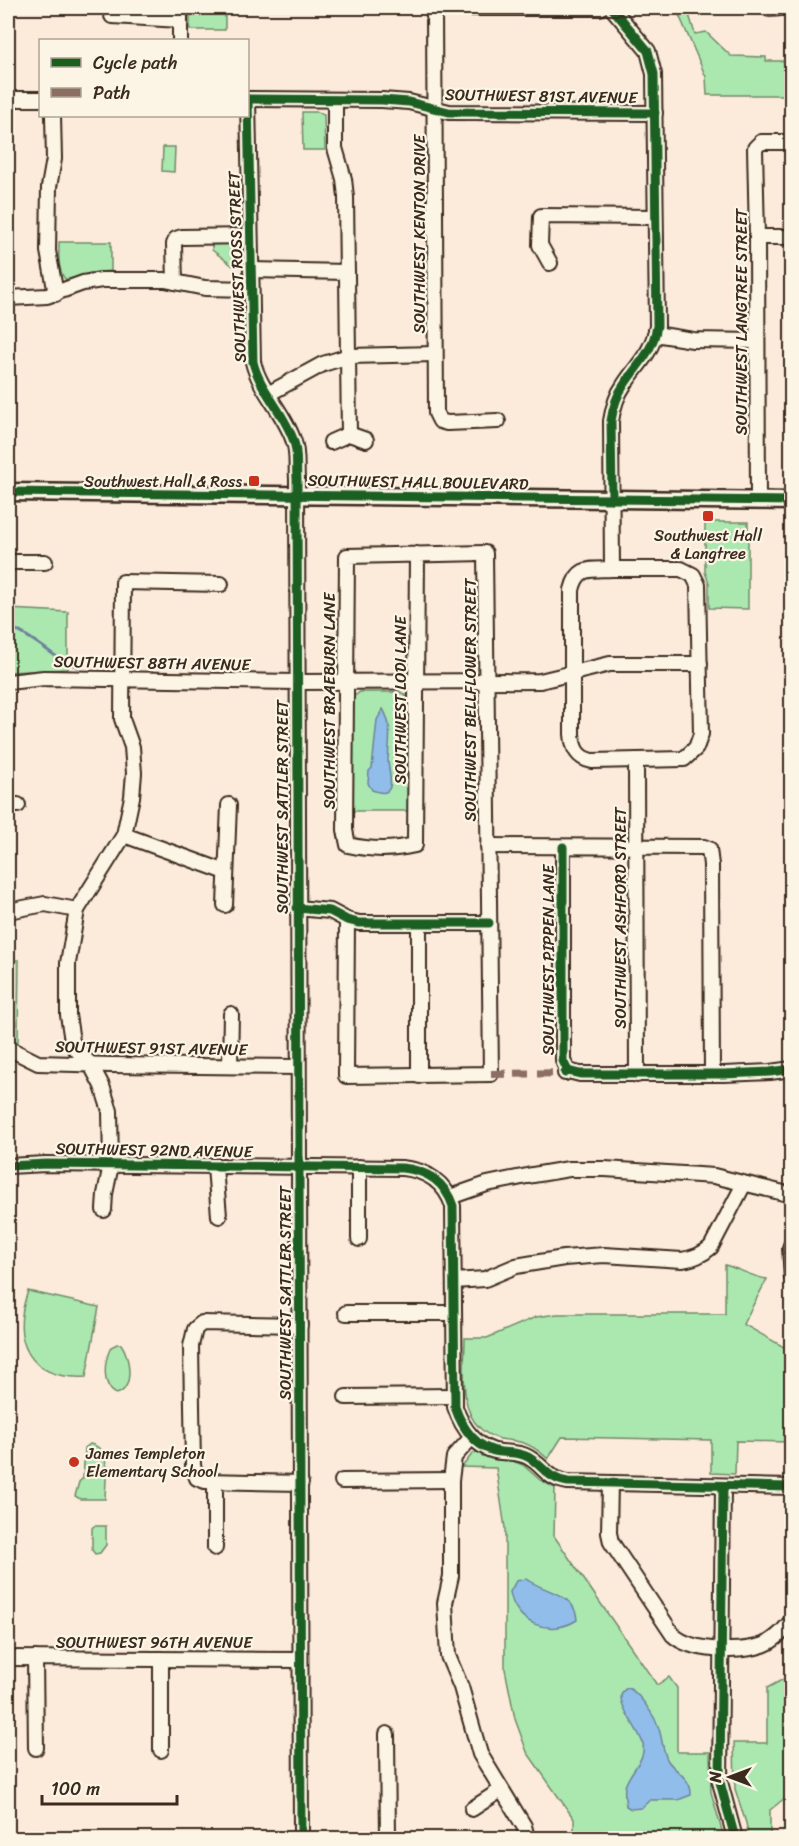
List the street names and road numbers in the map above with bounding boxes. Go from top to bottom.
street label: SOUTHWEST 81ST AVENUE [445,80,638,112]
street label: SOUTHWEST KENTON DRIVE [405,134,434,333]
street label: SOUTHWEST ROSS STREET [219,170,255,363]
street label: SOUTHWEST LANGTREE STREET [727,208,756,435]
street label: SOUTHWEST HALL BOULEVARD [307,466,529,498]
street label: SOUTHWEST BELLFLOWER STREET [456,577,485,822]
street label: SOUTHWEST BRAEBURN LANE [315,592,344,809]
street label: SOUTHWEST LODI LANE [386,615,415,784]
street label: SOUTHWEST 88TH AVENUE [53,647,252,679]
street label: SOUTHWEST SATTLER STREET [268,699,297,914]
street label: SOUTHWEST ASHFORD STREET [606,806,635,1029]
street label: SOUTHWEST PIPPEN LANE [534,864,563,1055]
street label: SOUTHWEST 91ST AVENUE [55,1032,249,1064]
street label: SOUTHWEST 92ND AVENUE [55,1134,254,1166]
street label: SOUTHWEST SATTLER STREET [271,1185,300,1400]
street label: SOUTHWEST 96TH AVENUE [56,1628,253,1657]

